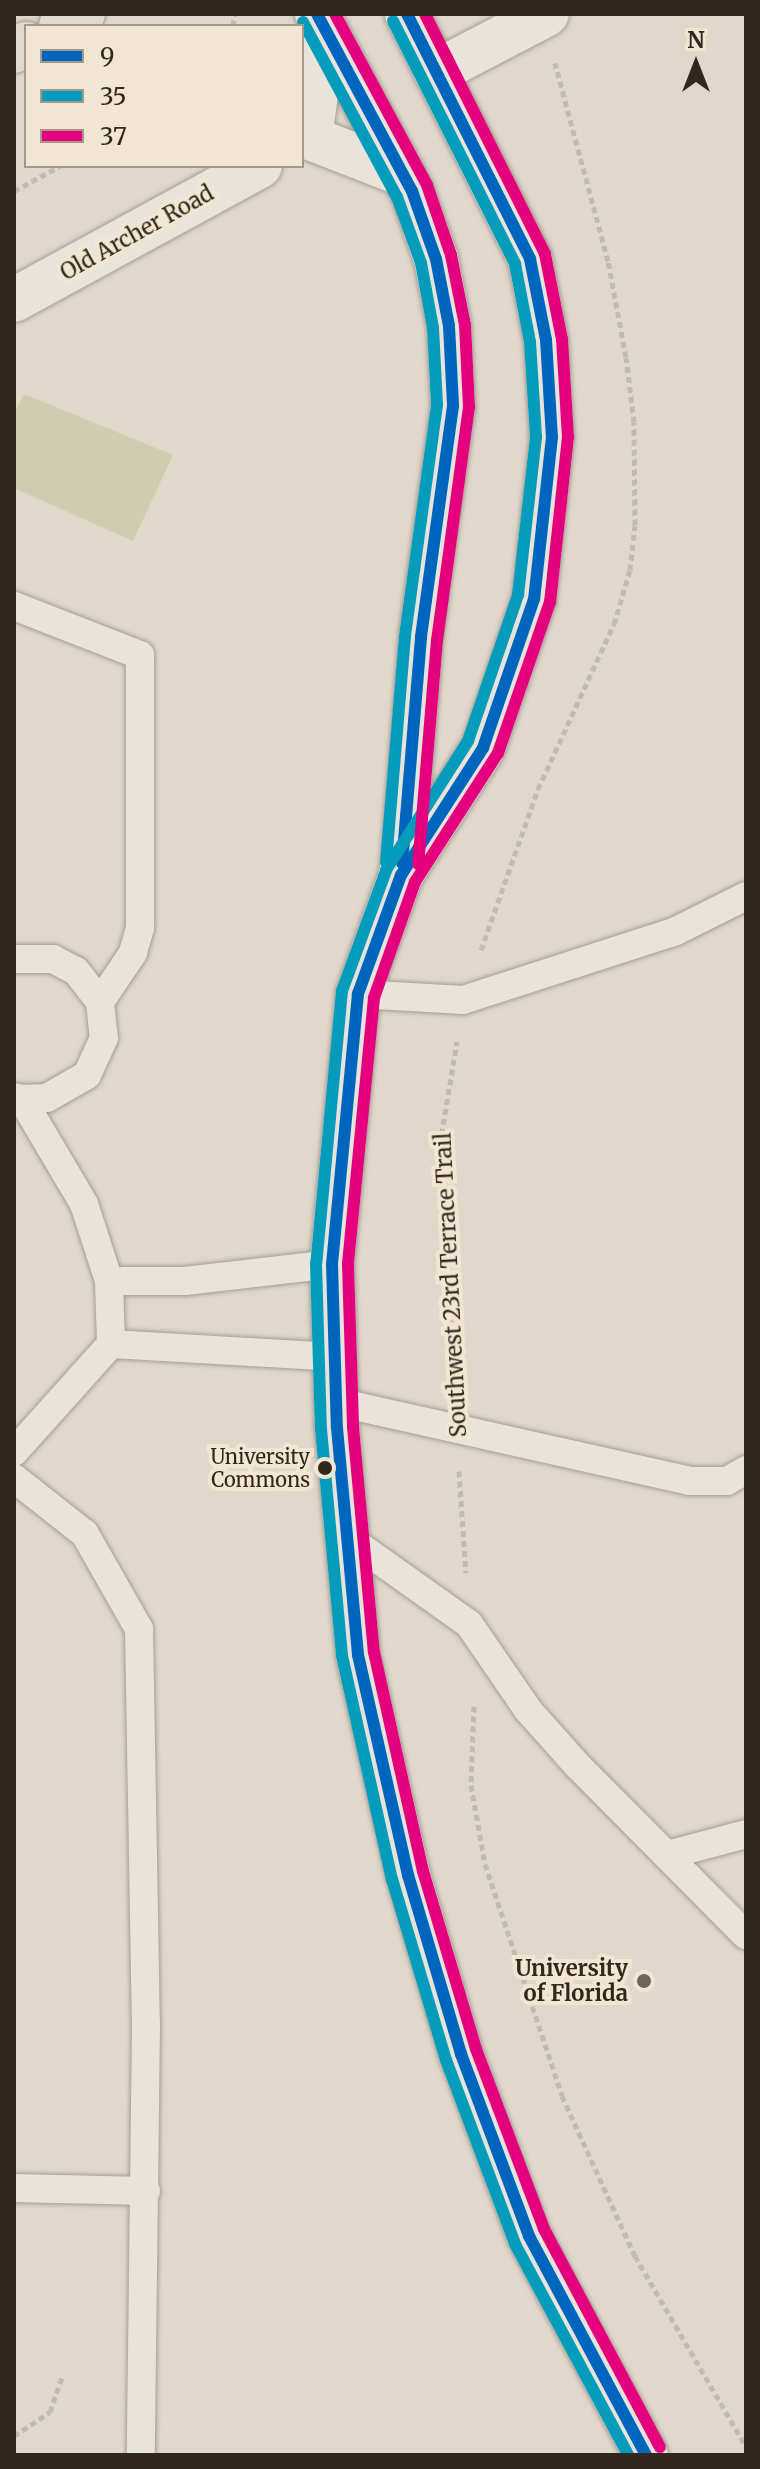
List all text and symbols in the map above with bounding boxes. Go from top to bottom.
legend [24,24,304,168]
north arrow [656,24,736,104]
text: N [687,26,705,54]
text: 9 [100,41,115,72]
text: 35 [100,81,126,112]
text: 37 [100,121,127,152]
street label: Old Archer Road [56,180,218,286]
street label: Southwest 23rd Terrace Trail [430,1132,472,1438]
place label: University Commons [210,1444,310,1491]
marker: University Commons [317,1460,333,1476]
place label: University of Florida [515,1955,628,2006]
marker: University of Florida [635,1972,653,1990]

